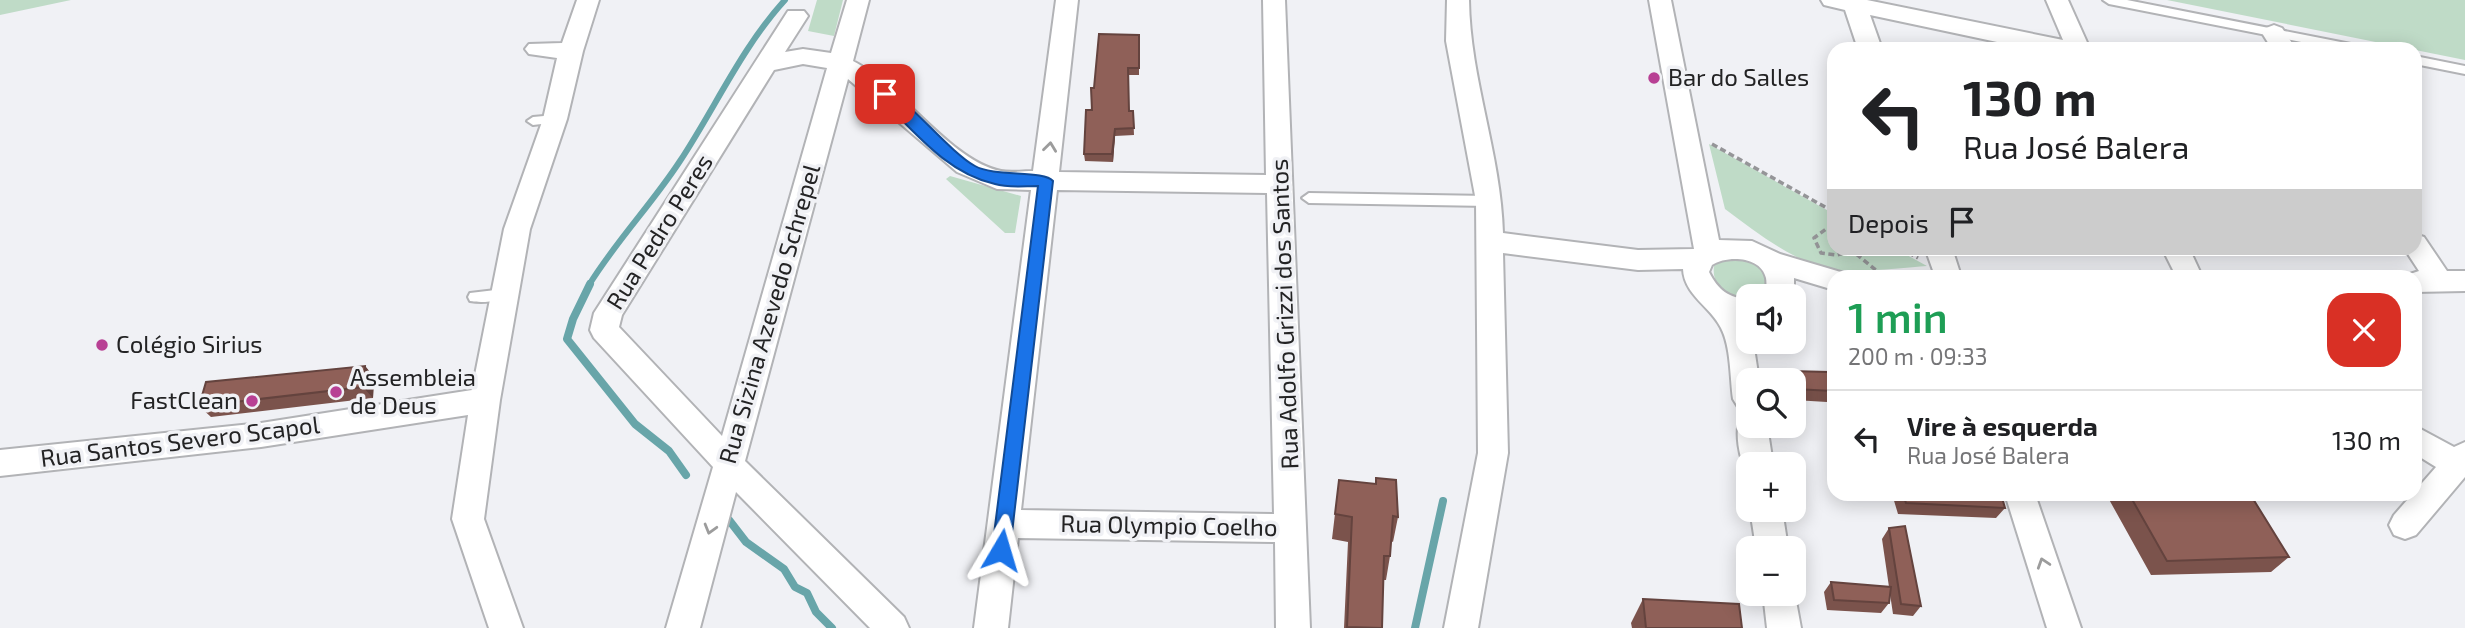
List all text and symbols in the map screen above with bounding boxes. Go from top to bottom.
place label: Bar do Salles [1668,62,1809,91]
pin [855,64,915,124]
text: 130 m [1963,67,2097,126]
marker: Bar do Salles [1646,70,1662,86]
icon: left [1848,70,1939,161]
icon: arrive [866,75,904,113]
text: Rua José Balera [1963,127,2189,165]
one-way arrow [1042,141,1057,153]
street label: Rua Pedro Peres [599,148,718,314]
street label: Rua Adolfo Grizzi dos Santos [1264,158,1303,470]
street label: Rua Sizina Azevedo Schrepel [712,161,825,467]
icon: arrive [1943,203,1981,241]
text: Depois [1848,207,1929,238]
map controls [1736,284,1806,606]
button: sound [1736,284,1806,354]
text: 1 min [1848,291,1948,341]
button: close [2327,293,2401,367]
place label: Colégio Sirius [116,329,263,358]
marker: Colégio Sirius [94,337,110,353]
text: 200 m · 09:33 [1848,342,1988,370]
place label: Assembleia de Deus [350,362,476,419]
button: search [1736,368,1806,438]
marker: Assembleia de Deus [328,384,344,400]
place label: FastClean [130,385,238,414]
marker: FastClean [244,393,260,409]
street label: Rua Santos Severo Scapol [39,409,321,472]
text: Vire à esquerda [1907,410,2098,441]
icon: left [1848,420,1886,458]
text: 130 m [2332,424,2401,455]
text: Rua José Balera [1907,441,2070,469]
button: + [1736,452,1806,522]
street label: Rua Olympio Coelho [1060,508,1278,541]
position arrow [964,513,1038,587]
one-way arrow [704,523,719,535]
button: − [1736,536,1806,606]
one-way arrow [2037,558,2051,570]

